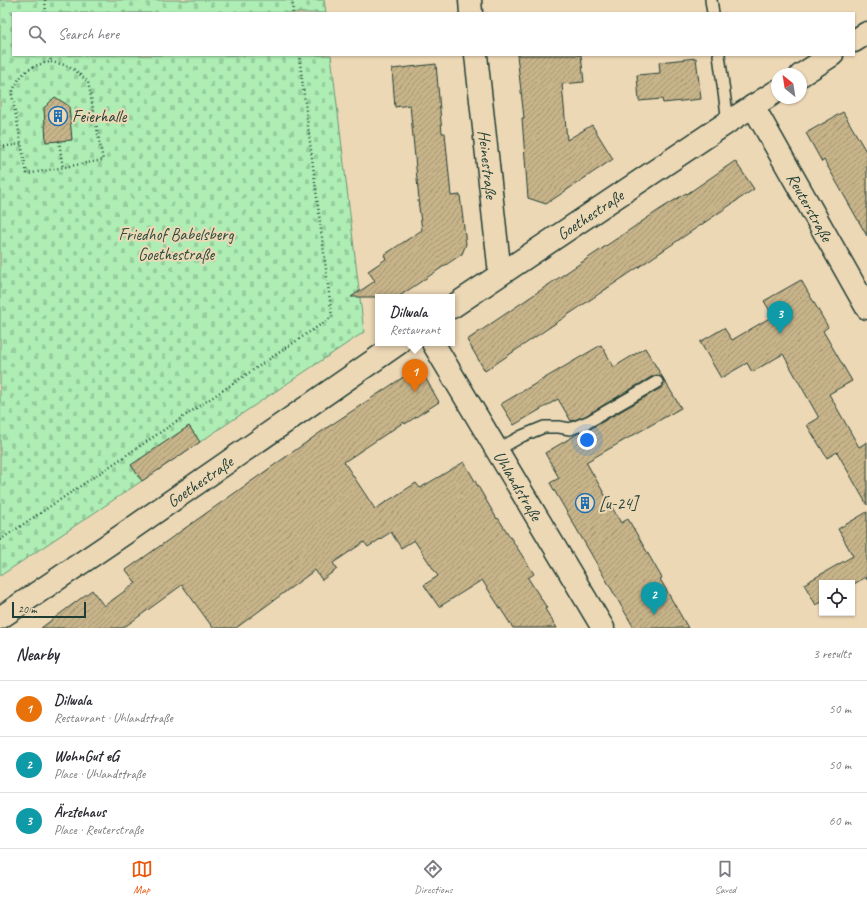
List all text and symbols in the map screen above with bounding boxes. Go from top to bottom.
search box [12,12,855,56]
icon: search [26,23,48,45]
text: Search here [58,25,119,44]
north arrow [771,68,807,104]
building icon: Feierhalle [47,105,69,127]
place label: Feierhalle [72,106,128,127]
street label: Heinestraße [474,129,502,201]
street label: Reuterstraße [782,169,838,246]
street label: Goethestraße [552,184,629,244]
park label: Friedhof Babelsberg Goethestraße [119,224,234,265]
popup [375,294,455,346]
pin: 3 [767,301,793,334]
text: Dilwala [390,303,427,322]
text: Restaurant [390,322,440,338]
pin: 1 [402,359,428,392]
your location [577,430,597,450]
street label: Uhlandstraße [489,447,548,526]
street label: Goethestraße [163,450,238,512]
building icon: [u-24] [574,492,596,514]
place label: [u-24] [599,493,640,514]
map controls [819,580,855,616]
button: locate [819,580,855,616]
pin: 2 [641,582,667,615]
scale bar [12,600,86,619]
text: 20 m [18,602,37,616]
text: Nearby [16,644,59,665]
text: 3 results [813,646,851,662]
text: Dilwala [54,691,92,710]
text: 1 [26,701,32,717]
text: 50 m [829,701,851,717]
text: Restaurant · Uhlandstraße [54,710,173,726]
text: WohnGut eG [54,747,119,766]
text: 2 [26,757,32,773]
text: 50 m [829,757,851,773]
text: Place · Uhlandstraße [54,766,145,782]
text: Ärztehaus [54,803,106,822]
text: 3 [26,813,32,829]
text: 60 m [829,813,851,829]
text: Place · Reuterstraße [54,822,143,838]
tab: Map [131,858,153,896]
tab: Directions [414,858,453,896]
tab: Saved [714,858,736,896]

